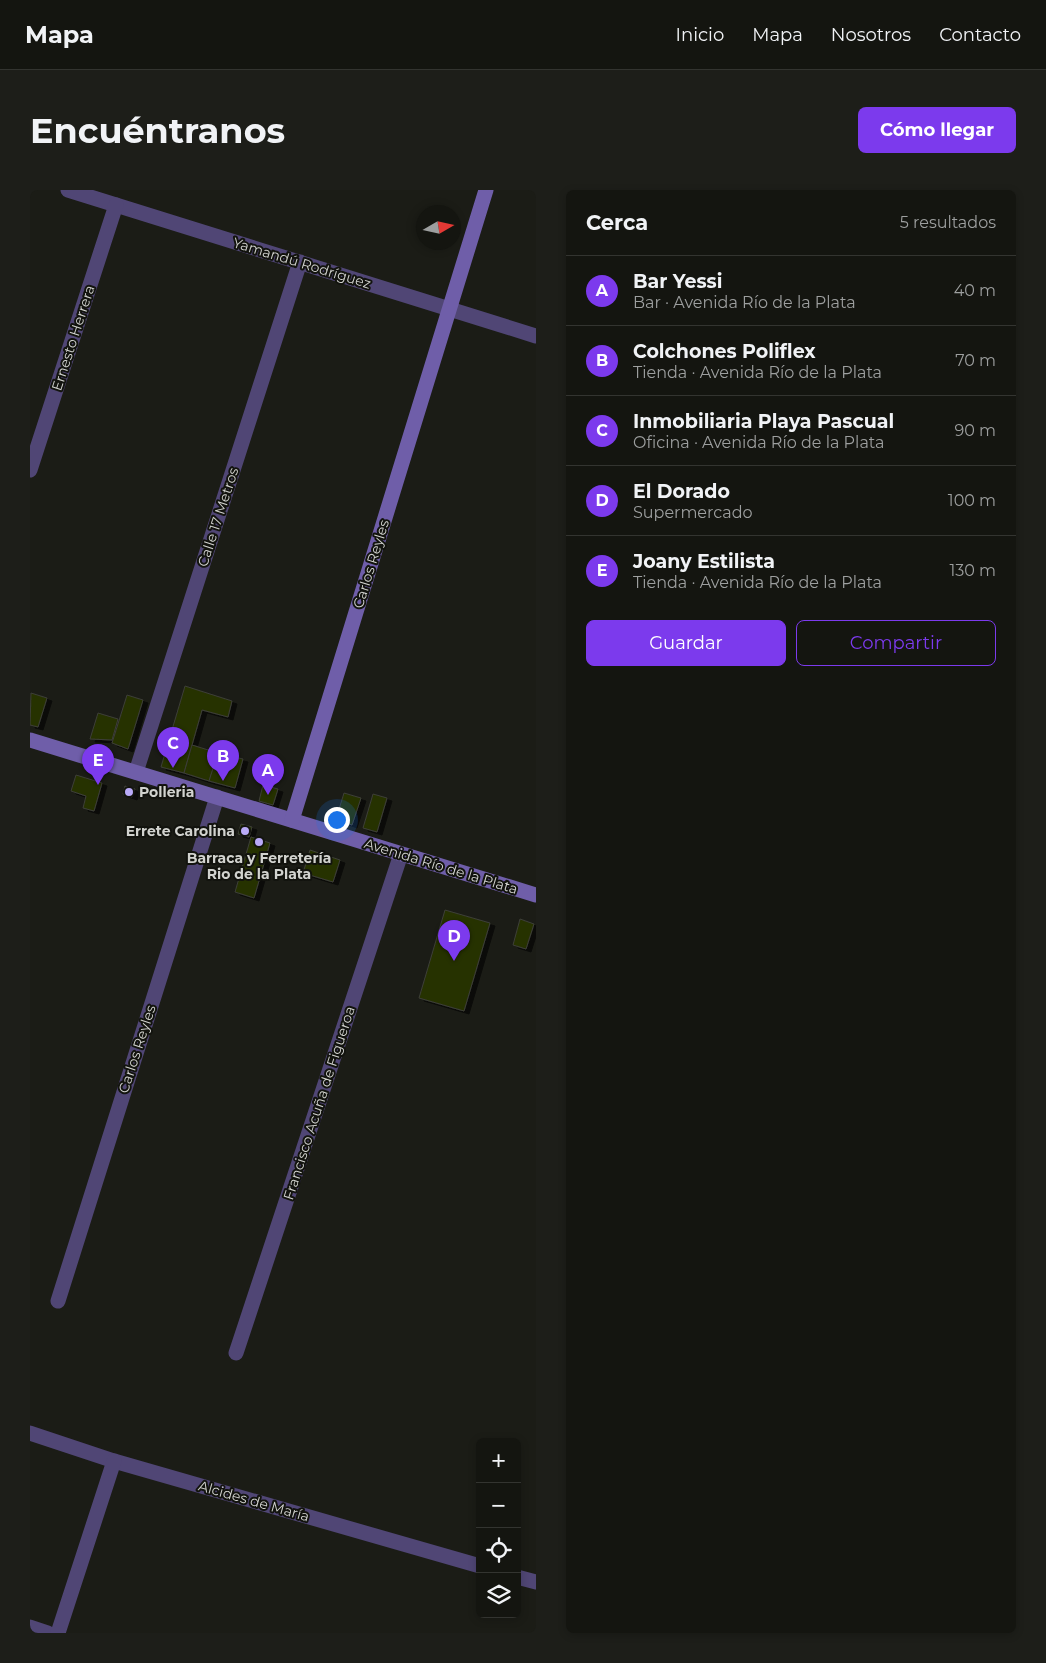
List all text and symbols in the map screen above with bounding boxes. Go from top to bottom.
text: Mapa [25,20,94,49]
text: Inicio [676,24,724,46]
text: Mapa [752,24,803,46]
text: Nosotros [831,24,911,46]
text: Contacto [939,24,1021,46]
button: Cómo llegar [858,107,1016,153]
text: Encuéntranos [30,109,285,152]
north arrow [416,205,461,250]
text: Cerca [586,210,648,235]
text: 5 resultados [900,213,996,232]
street label: Yamandú Rodríguez [231,233,373,293]
text: Bar Yessi [633,270,722,293]
text: A [596,281,608,300]
text: 40 m [954,281,996,300]
street label: Ernesto Herrera [47,283,99,393]
text: Bar · Avenida Río de la Plata [633,293,856,312]
text: Colchones Poliflex [633,340,816,363]
text: B [596,351,608,370]
text: 70 m [955,351,996,370]
text: Tienda · Avenida Río de la Plata [633,363,882,382]
text: Inmobiliaria Playa Pascual [633,410,894,433]
text: C [596,421,608,440]
text: 90 m [954,421,996,440]
text: Oficina · Avenida Río de la Plata [633,433,884,452]
street label: Calle 17 Metros [193,465,243,569]
text: El Dorado [633,480,730,503]
text: D [595,491,609,510]
text: 100 m [948,491,996,510]
text: Supermercado [633,503,753,522]
street label: Carlos Reyles [349,517,393,611]
text: Joany Estilista [633,550,775,573]
text: E [597,561,607,580]
text: 130 m [949,561,996,580]
text: Tienda · Avenida Río de la Plata [633,573,882,592]
button: Guardar [586,620,786,666]
button: Compartir [796,620,996,666]
pin: C [157,727,189,768]
pin: B [207,740,239,781]
pin: E [82,744,114,785]
pin: A [252,754,284,795]
place label: Polleria [139,783,194,801]
marker: Polleria [123,786,135,798]
your location [324,807,350,833]
place label: Errete Carolina [126,822,235,840]
marker: Errete Carolina [239,825,251,837]
street label: Avenida Río de la Plata [362,834,520,898]
marker: Barraca y Ferretería Rio de la Plata [253,836,265,848]
place label: Barraca y Ferretería Rio de la Plata [187,849,331,883]
pin: D [438,920,470,961]
street label: Carlos Reyles [114,1002,160,1095]
street label: Francisco Acuña de Figueroa [279,1004,359,1202]
map controls [476,1438,521,1618]
button: + [476,1438,521,1483]
street label: Alcides de María [196,1477,312,1525]
button: − [476,1483,521,1528]
button: locate [476,1528,521,1573]
button: layers [476,1573,521,1618]

